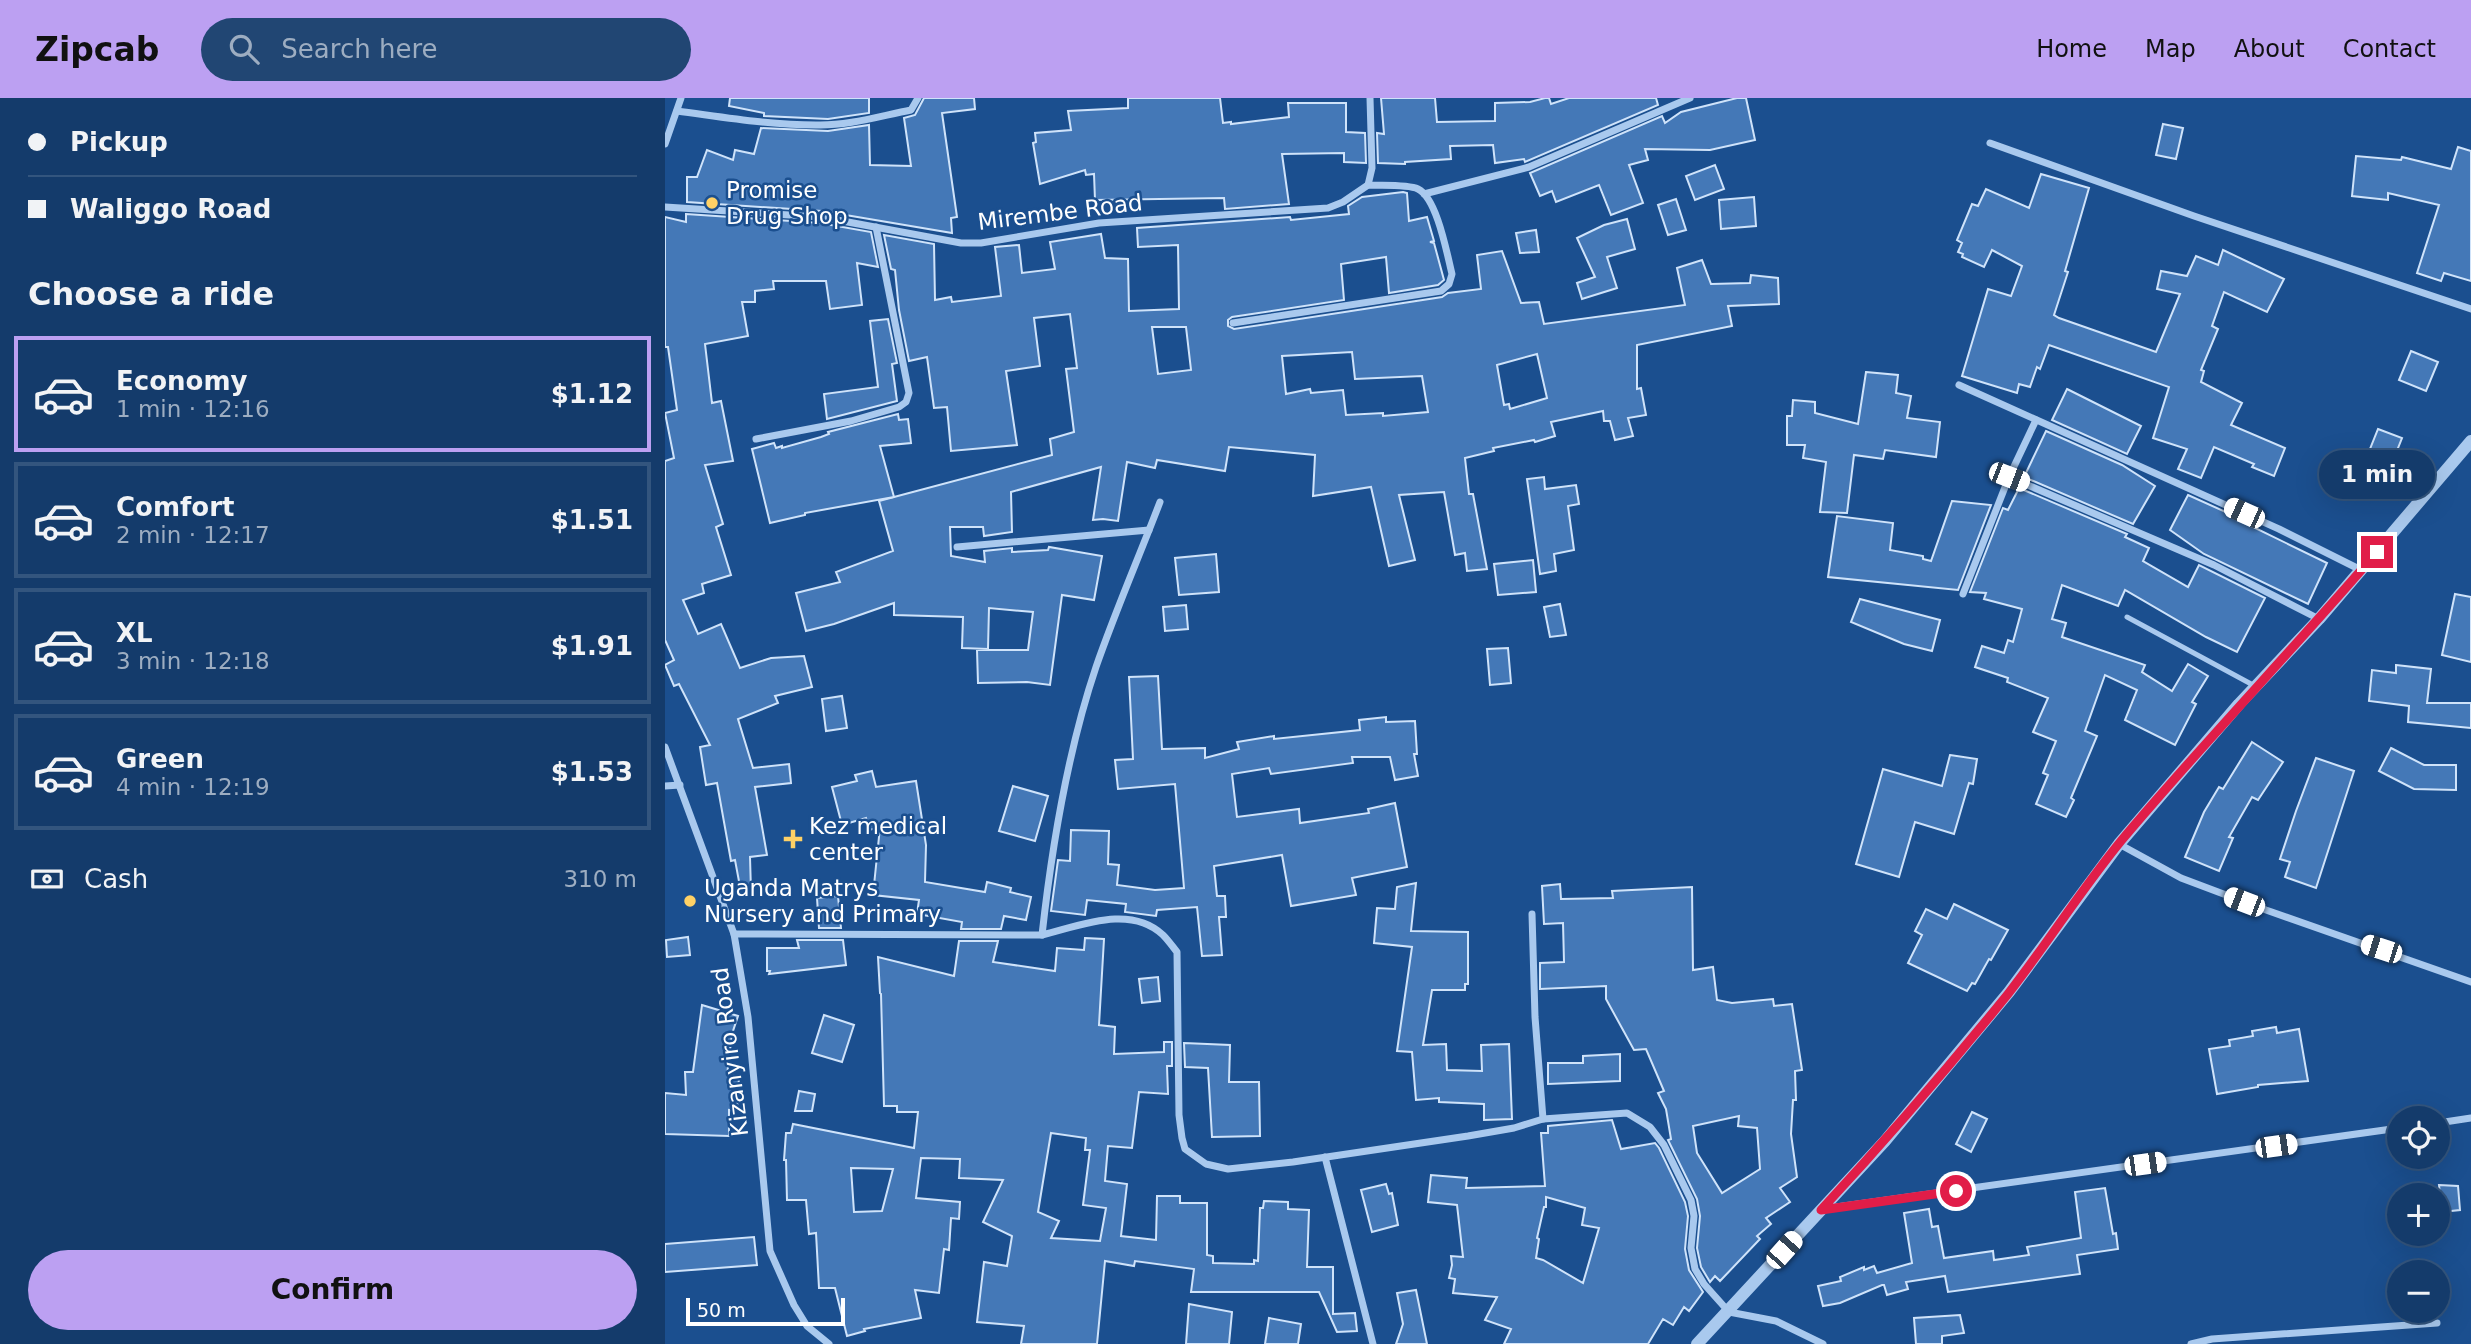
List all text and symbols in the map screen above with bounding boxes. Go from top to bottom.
search box [201,18,691,81]
text: Zipcab [35,30,159,69]
icon: search [225,30,263,68]
text: Search here [281,34,438,64]
text: Home [2036,35,2107,63]
text: Map [2145,35,2196,63]
text: About [2234,35,2305,63]
text: Contact [2343,35,2436,63]
text: Pickup [70,127,168,157]
place label: Promise Drug Shop [726,177,848,229]
street label: Mirembe Road [976,189,1144,235]
text: Waliggo Road [70,194,271,224]
marker: Promise Drug Shop [704,195,720,211]
text: Choose a ride [28,275,274,313]
icon: car [32,363,95,426]
text: Economy [116,366,247,396]
text: $1.12 [551,379,633,409]
text: 1 min · 12:16 [116,396,270,422]
callout: 1 min [2319,450,2435,500]
car [1986,460,2033,494]
text: 1 min [2341,461,2413,487]
icon: car [32,489,95,552]
text: Comfort [116,492,234,522]
car [2221,495,2268,531]
text: $1.51 [551,505,633,535]
text: 2 min · 12:17 [116,522,270,548]
route end [2361,536,2393,568]
icon: car [32,615,95,678]
text: XL [116,618,153,648]
text: $1.91 [551,631,633,661]
text: 3 min · 12:18 [116,648,270,674]
icon: car [32,741,95,804]
text: Green [116,744,204,774]
text: $1.53 [551,757,633,787]
text: 4 min · 12:19 [116,774,270,800]
place label: Kez medical center [809,813,947,865]
marker: Kez medical center [783,829,803,849]
icon: cash [28,860,66,898]
text: Cash [84,864,148,894]
text: 310 m [563,866,637,892]
place label: Uganda Matrys Nursery and Primary [704,875,941,927]
car [2221,885,2268,919]
marker: Uganda Matrys Nursery and Primary [682,893,698,909]
car [2358,933,2405,965]
street label: Kizanyiro Road [707,966,753,1138]
map controls [2387,1106,2450,1323]
button: locate [2387,1106,2450,1169]
car [2254,1133,2299,1159]
car [2123,1151,2168,1177]
route start [1940,1175,1972,1207]
button: + [2387,1183,2450,1246]
car [1763,1227,1806,1273]
button: Confirm [28,1250,637,1330]
button: − [2387,1260,2450,1323]
scale bar [686,1295,845,1327]
text: 50 m [697,1299,746,1321]

